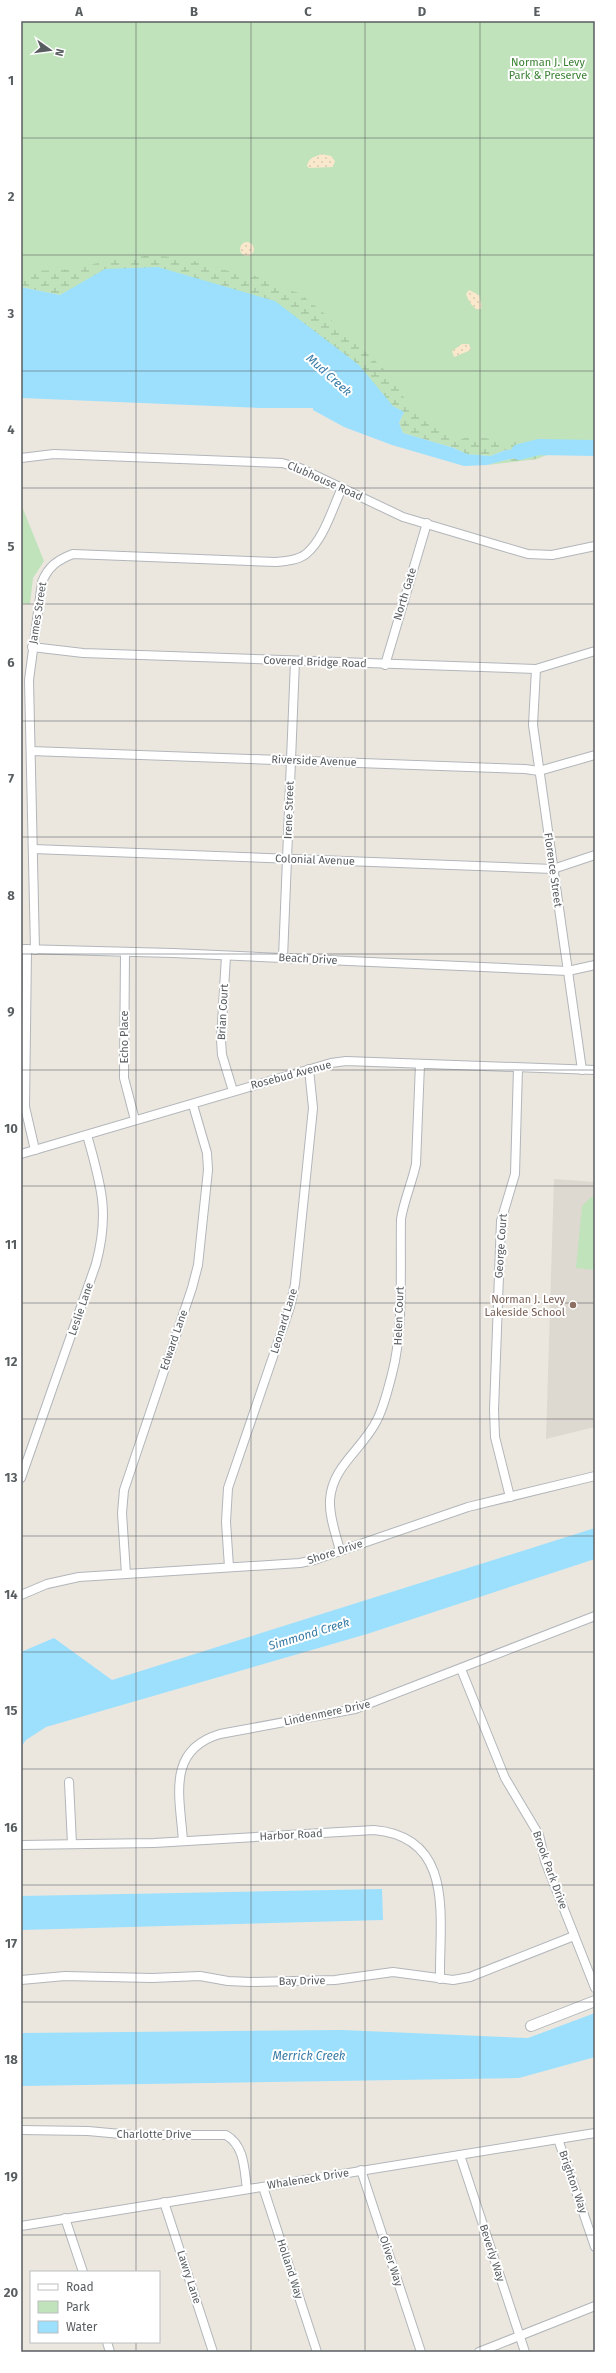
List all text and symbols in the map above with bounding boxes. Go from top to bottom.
text: A [74,4,83,19]
text: B [190,4,198,19]
text: C [304,4,312,19]
text: D [418,4,427,19]
text: E [534,4,541,19]
north arrow [30,30,70,70]
text: N [52,47,66,57]
park label: Norman J. Levy Park & Preserve [509,56,587,82]
text: 1 [8,73,14,88]
text: 2 [8,189,15,204]
text: 3 [7,306,15,321]
water label: Mud Creek [304,351,355,399]
text: 4 [7,422,15,437]
street label: Clubhouse Road [285,459,365,503]
text: 5 [8,539,15,554]
street label: North Gate [391,566,419,622]
street label: James Street [27,581,49,645]
street label: Covered Bridge Road [263,654,367,670]
text: 6 [7,655,15,670]
street label: Riverside Avenue [271,753,357,769]
text: 7 [8,771,14,786]
street label: Irene Street [281,781,297,839]
street label: Florence Street [541,832,565,908]
street label: Colonial Avenue [275,852,355,868]
text: 8 [7,888,15,903]
street label: Beach Drive [278,951,338,967]
street label: Brian Court [215,983,231,1040]
text: 9 [7,1004,15,1019]
street label: Echo Place [118,1010,131,1064]
street label: Rosebud Avenue [249,1058,333,1092]
text: 10 [4,1121,18,1136]
street label: George Court [492,1213,510,1279]
text: 11 [5,1237,17,1252]
street label: Leslie Lane [66,1281,96,1337]
street label: Helen Court [391,1286,407,1346]
street label: Leonard Lane [268,1287,300,1355]
place label: Norman J. Levy Lakeside School [485,1293,566,1319]
marker: Norman J. Levy Lakeside School [568,1300,578,1310]
street label: Edward Lane [158,1308,190,1372]
text: 12 [5,1354,18,1369]
text: 13 [5,1470,18,1485]
street label: Shore Drive [306,1537,364,1567]
text: 14 [4,1587,18,1602]
water label: Simmond Creek [266,1615,352,1653]
street label: Lindenmere Drive [283,1697,371,1729]
text: 15 [4,1703,18,1718]
text: 16 [4,1820,18,1835]
street label: Harbor Road [259,1827,323,1843]
street label: Brook Park Drive [530,1829,570,1911]
text: 17 [5,1936,17,1951]
street label: Bay Drive [279,1974,325,1988]
water label: Merrick Creek [273,2049,346,2063]
text: 18 [4,2052,18,2067]
street label: Charlotte Drive [117,2128,191,2141]
street label: Brighton Way [556,2149,590,2216]
street label: Whaleneck Drive [266,2166,350,2192]
text: 19 [4,2169,18,2184]
street label: Beverly Way [477,2223,508,2284]
street label: Oliver Way [377,2234,405,2289]
street label: Holland Way [274,2237,306,2301]
street label: Lawry Lane [174,2249,204,2305]
legend [30,2271,160,2343]
text: Road [66,2280,94,2294]
text: 20 [4,2285,19,2300]
text: Park [66,2300,90,2314]
text: Water [66,2320,98,2334]

